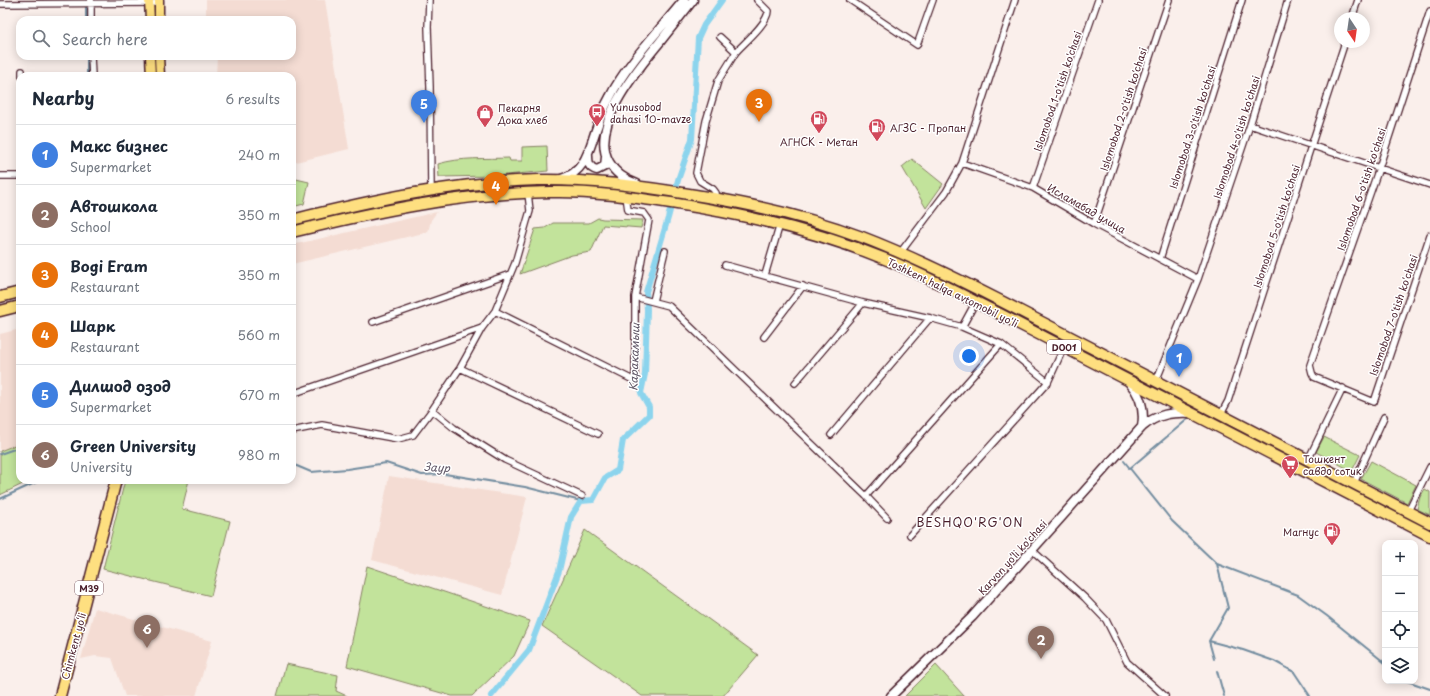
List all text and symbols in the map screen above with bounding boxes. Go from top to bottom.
north arrow [1334,12,1370,48]
search box [16,16,296,60]
icon: search [30,27,52,49]
text: Search here [62,27,148,50]
street label: Islomobod 1-o'tish ko'chasi [1029,29,1085,153]
street label: Islomobod 2-o'tish ko'chasi [1096,45,1150,173]
street label: Islomobod 3-o'tish ko'chasi [1165,63,1219,190]
street label: Islomobod 4-o'tish ko'chasi [1209,73,1263,200]
text: Nearby [32,85,94,111]
text: 6 results [225,89,280,108]
pin: 3 [746,89,772,122]
pin: 5 [411,90,437,123]
place label: Yunusobod dahasi 10-mavze [610,99,691,126]
place label: Пекарня Дока хлеб [497,100,548,127]
bus stop icon: Yunusobod dahasi 10-mavze [587,102,607,127]
shop icon: Пекарня Дока хлеб [475,103,495,128]
fuel station icon: АГНСК - Метан [809,109,829,134]
fuel station icon: АГЗС - Пропан [867,117,887,142]
place label: АГЗС - Пропан [890,120,966,135]
street label: Islomobod 6-o'tish ko'chasi [1333,126,1389,252]
text: Макс бизнес [70,134,168,157]
place label: АГНСК - Метан [780,134,858,149]
text: 1 [42,145,48,164]
text: 240 m [238,145,280,164]
text: Supermarket [70,157,152,176]
street label: Islomobod 5-o'tish ko'chasi [1249,162,1303,290]
pin: 4 [483,172,509,205]
street label: Исламабад улица [1045,179,1130,237]
text: Автошкола [70,194,158,217]
text: 2 [40,205,50,224]
text: 350 m [238,205,280,224]
text: School [70,217,111,236]
street label: Islomobod 7-o'tish ko'chasi [1365,252,1421,378]
text: Bogi Eram [70,254,148,277]
street label: Toshkent halqa avtomobil yo'li [885,254,1021,330]
text: 3 [41,265,49,284]
text: 350 m [238,265,280,284]
text: Restaurant [70,277,140,296]
text: Шарк [70,314,115,337]
water label: Каракамыш [624,322,644,391]
text: 4 [41,325,49,344]
text: 560 m [238,325,280,344]
text: Restaurant [70,337,140,356]
road number: D001 [1047,340,1081,354]
pin: 1 [1166,344,1192,377]
your location [959,346,979,366]
text: Дилшод озод [70,374,171,397]
text: 5 [41,385,49,404]
text: 670 m [239,385,280,404]
text: Supermarket [70,397,152,416]
text: Green University [70,434,196,457]
text: 6 [40,445,50,464]
text: 980 m [238,445,280,464]
place label: Тошкент савдо сотик [1303,451,1362,478]
supermarket icon: Тошкент савдо сотик [1280,454,1300,479]
text: University [70,457,132,476]
water label: Заур [424,458,451,476]
district label: BESHQO'RG'ON [916,513,1024,531]
street label: Karvon yo‘li ko'chasi [974,516,1051,599]
fuel station icon: Магнус [1322,521,1342,546]
place label: Магнус [1283,524,1319,539]
map controls [1382,540,1418,684]
button: + [1382,540,1418,576]
button: − [1382,576,1418,612]
road number: M39 [75,581,103,595]
street label: Chimkent yo‘li [57,611,89,681]
button: locate [1382,612,1418,648]
pin: 6 [134,615,160,648]
pin: 2 [1028,626,1054,659]
button: layers [1382,648,1418,684]

